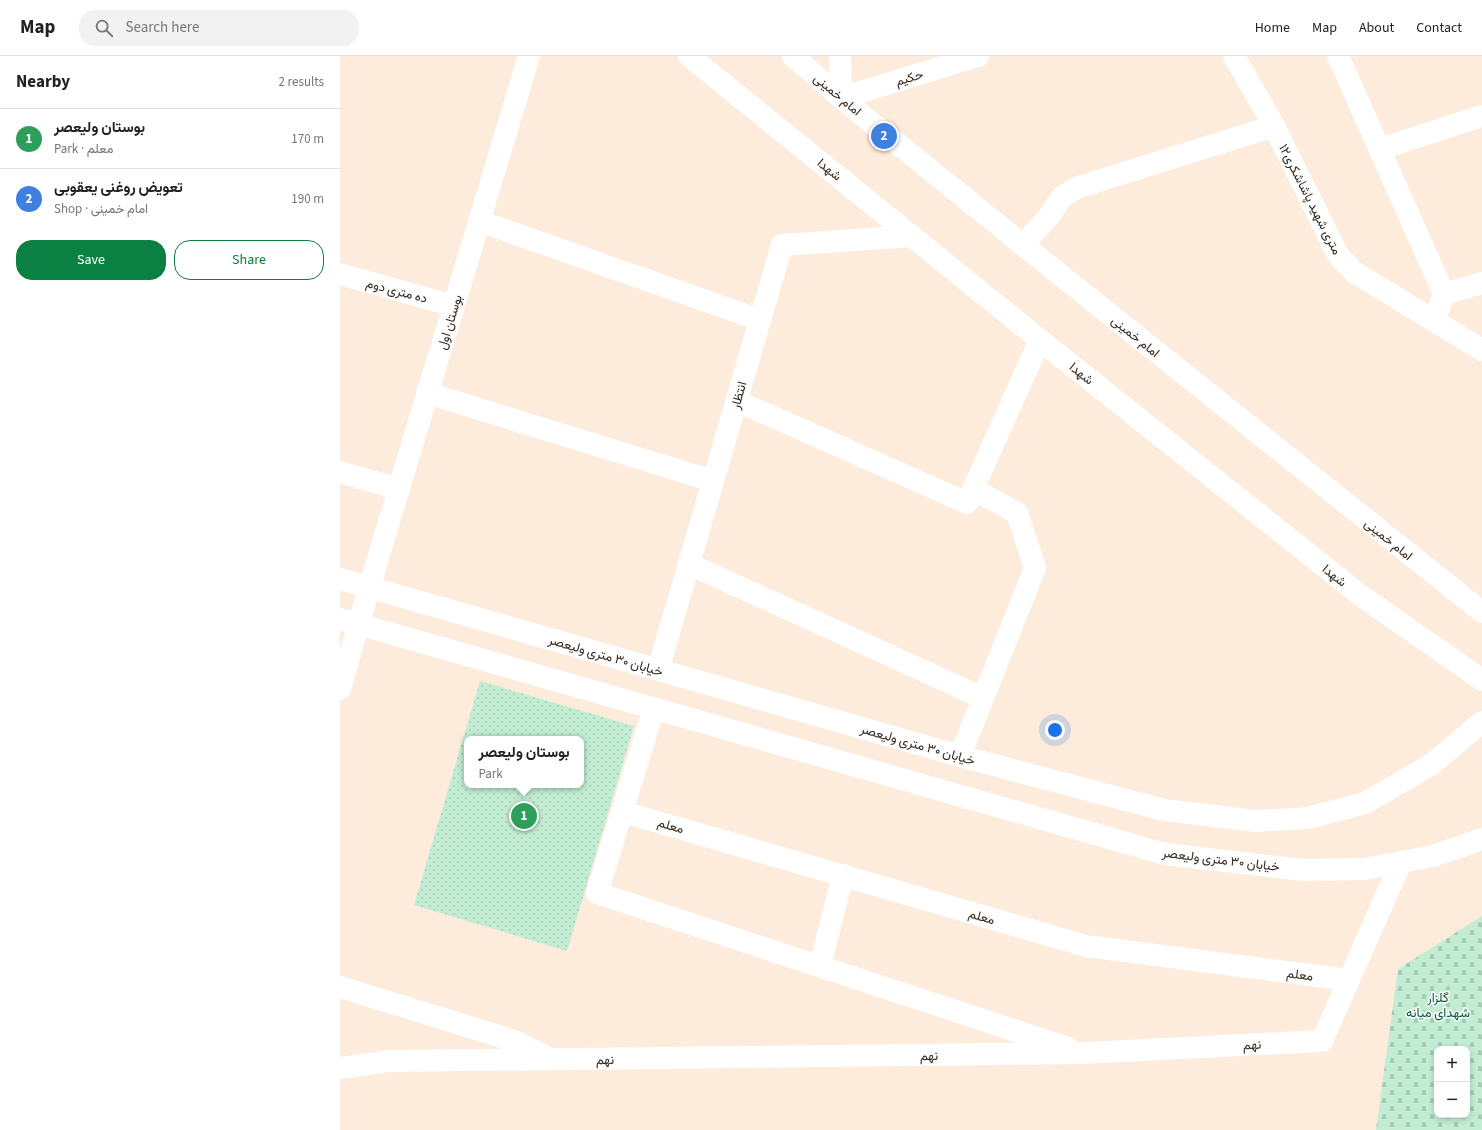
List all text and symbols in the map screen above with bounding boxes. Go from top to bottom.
search box [79,10,359,46]
text: Map [20,14,55,41]
icon: search [93,17,115,39]
text: Search here [125,17,199,38]
text: Home [1255,18,1290,38]
text: Map [1312,18,1337,38]
text: About [1359,18,1394,38]
text: Contact [1416,18,1462,38]
street label: حکیم [893,65,926,91]
street label: امام خمینی [810,69,865,120]
text: Nearby [16,70,70,94]
text: 2 results [279,73,324,91]
text: بوستان ولیعصر [54,117,145,138]
pin: 2 [871,121,897,151]
text: 1 [26,130,32,148]
text: 170 m [291,130,324,148]
text: Park · معلم [54,140,114,158]
street label: ۱۲متری شهید پاشاشکری [1274,141,1346,258]
street label: شهدا [813,154,845,185]
text: تعویض روغنی یعقوبی [54,177,183,198]
text: 2 [26,190,32,208]
text: 190 m [291,190,324,208]
text: Shop · امام خمینی [54,200,148,218]
button: Save [16,240,166,280]
button: Share [174,240,324,280]
street label: ده متری دوم [364,274,429,308]
street label: بوستان اول [433,292,467,352]
street label: امام خمینی [1107,312,1163,362]
street label: شهدا [1065,358,1097,389]
street label: انتظار [726,379,751,412]
street label: امام خمینی [1360,515,1416,565]
street label: شهدا [1318,560,1350,591]
street label: خیابان ۳۰ متری ولیعصر [545,631,665,681]
street label: خیابان ۳۰ متری ولیعصر [857,720,977,770]
your location [1045,720,1065,740]
popup [464,736,584,788]
text: بوستان ولیعصر [479,742,569,763]
text: Park [479,765,503,783]
pin: 1 [511,801,537,831]
street label: معلم [655,814,686,838]
street label: خیابان ۳۰ متری ولیعصر [1160,844,1281,876]
street label: معلم [966,905,997,929]
street label: معلم [1286,964,1314,986]
park label: گلزار شهدای میانه [1406,989,1470,1022]
street label: نهم [1242,1036,1262,1054]
map controls [1434,1046,1470,1118]
button: + [1434,1046,1470,1082]
street label: نهم [920,1047,939,1065]
street label: نهم [596,1051,615,1069]
button: − [1434,1082,1470,1118]

